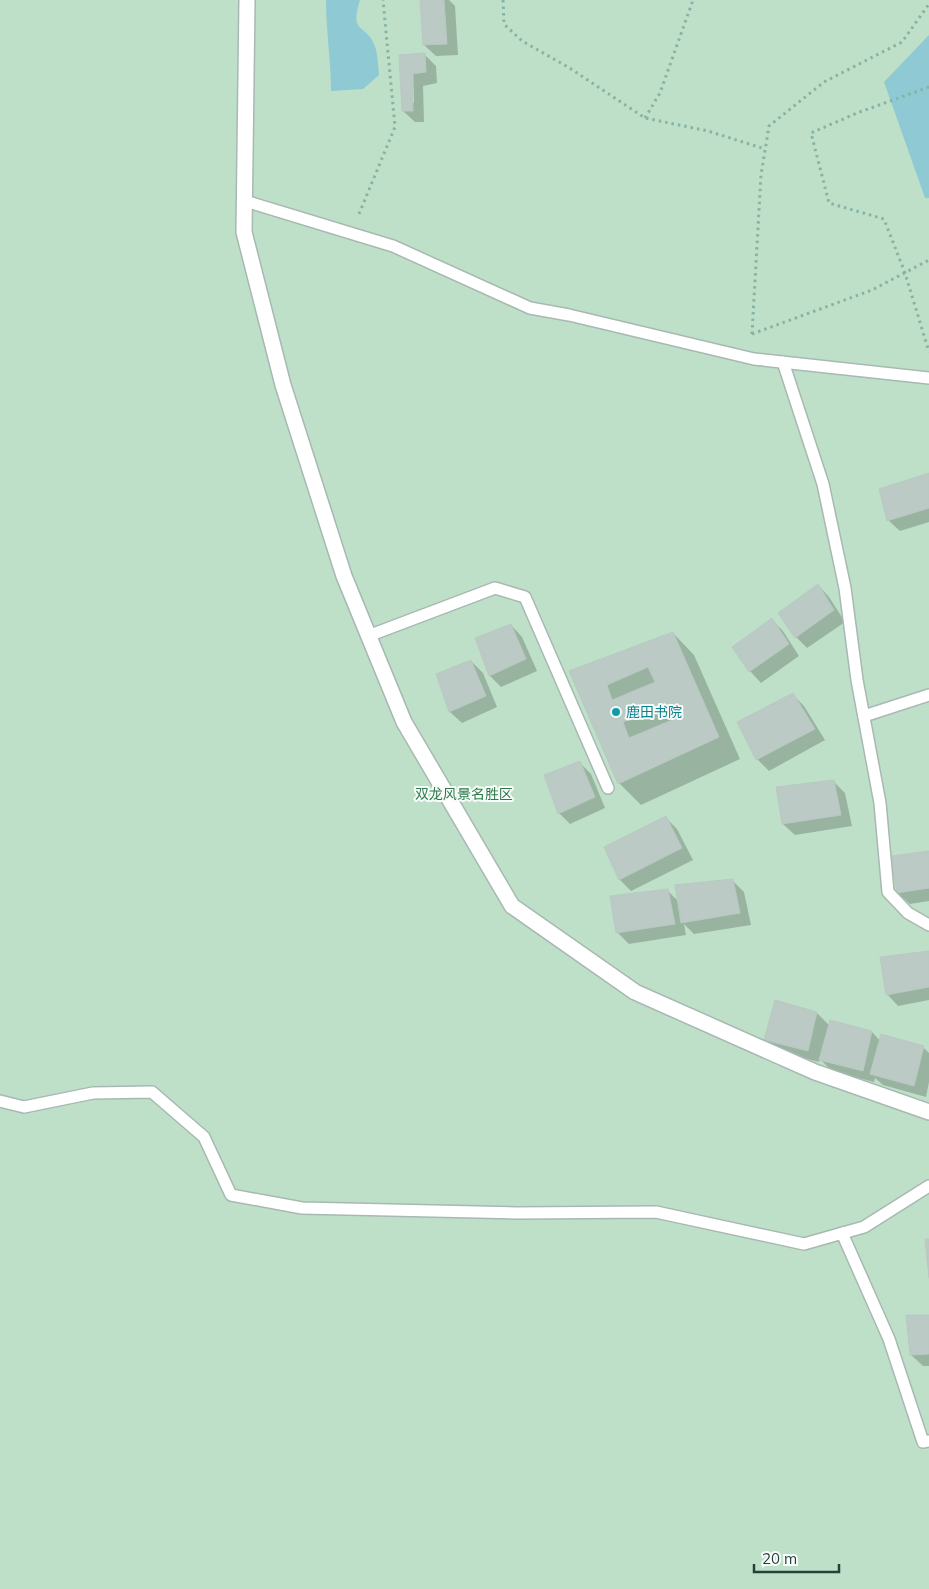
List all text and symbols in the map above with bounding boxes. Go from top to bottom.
place label: 鹿田书院 [626,703,682,721]
marker: 鹿田书院 [610,706,622,718]
park label: 双龙风景名胜区 [415,785,513,803]
scale bar [754,1542,839,1574]
text: 20 m [762,1549,797,1568]

